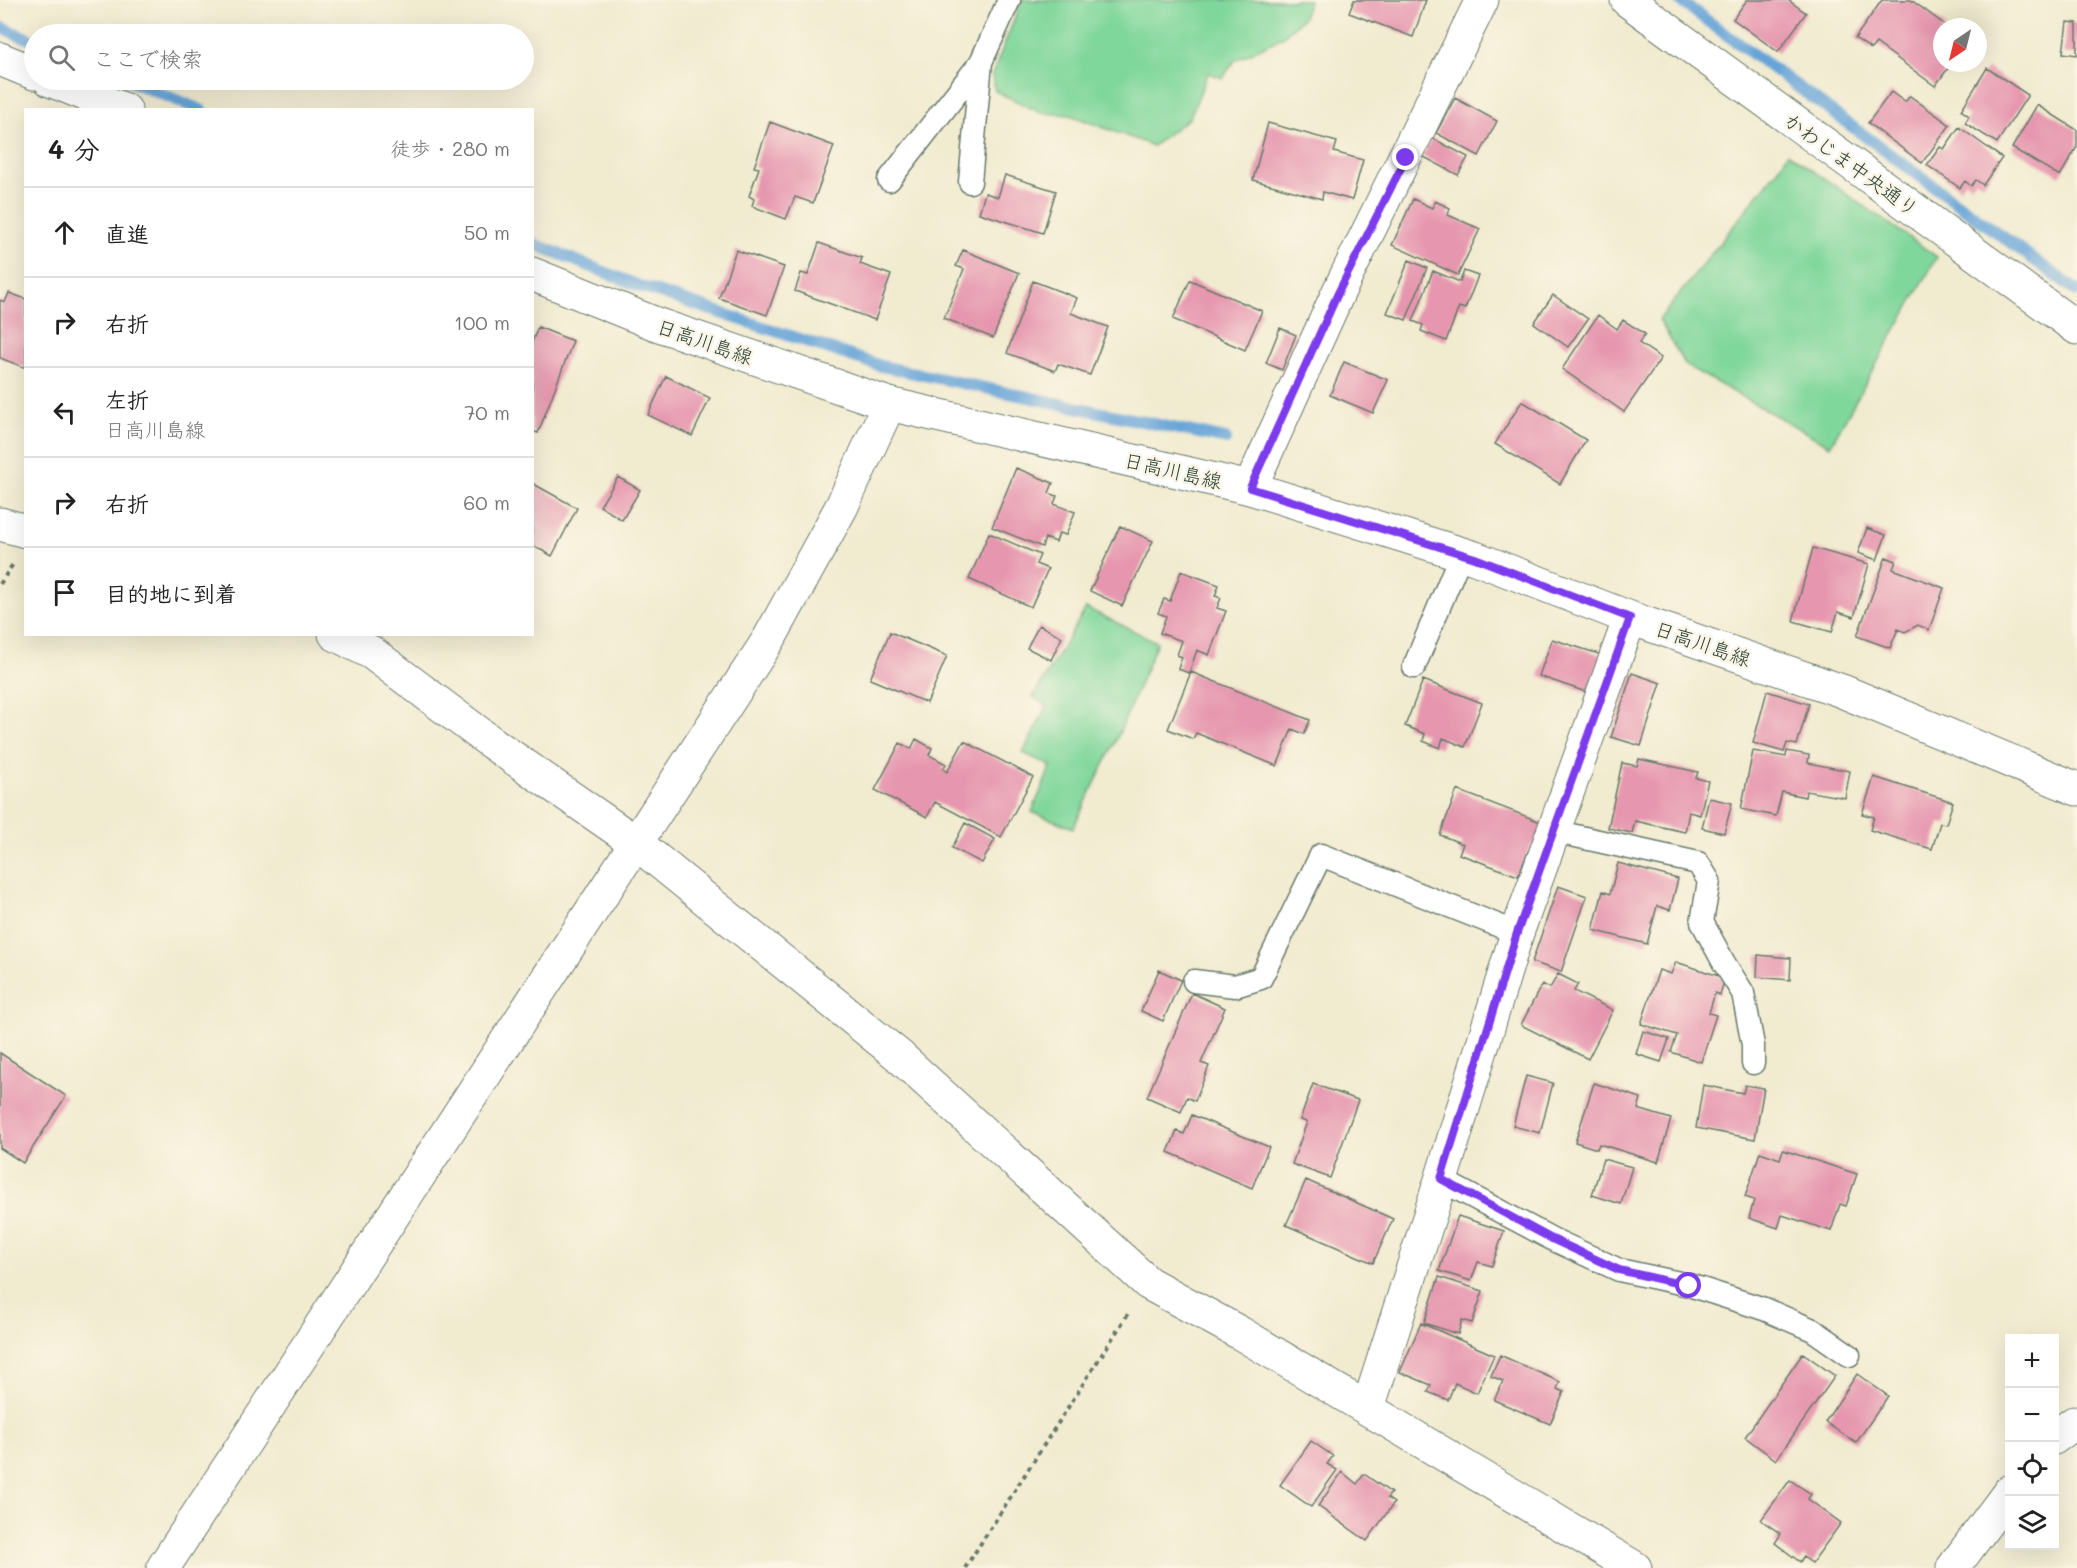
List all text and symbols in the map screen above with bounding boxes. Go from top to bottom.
north arrow [1933,18,1987,72]
search box [24,24,534,90]
icon: search [45,41,78,74]
text: ここで検索 [93,44,203,73]
street label: かわじま中央通り [1780,106,1924,222]
text: 4 分 [48,132,100,166]
text: 徒歩 · 280 m [391,135,510,161]
route end [1392,144,1418,170]
icon: ahead [48,216,81,249]
text: 直進 [105,219,149,248]
text: 50 m [464,219,510,245]
icon: right [48,306,81,339]
text: 右折 [105,309,149,338]
text: 100 m [454,309,510,335]
street label: 日高川島線 [653,312,757,370]
text: 左折 [105,385,149,414]
icon: left [48,396,81,429]
text: 70 m [464,399,510,425]
text: 日高川島線 [105,416,205,442]
street label: 日高川島線 [1121,446,1225,494]
icon: right [48,486,81,519]
text: 右折 [105,489,149,518]
text: 60 m [463,489,510,515]
icon: arrive [48,576,81,609]
text: 目的地に到着 [105,579,237,608]
street label: 日高川島線 [1651,614,1755,672]
route start [1675,1272,1701,1298]
map controls [2005,1334,2059,1550]
button: + [2005,1334,2059,1388]
button: − [2005,1388,2059,1442]
button: locate [2005,1442,2059,1496]
button: layers [2005,1496,2059,1550]

